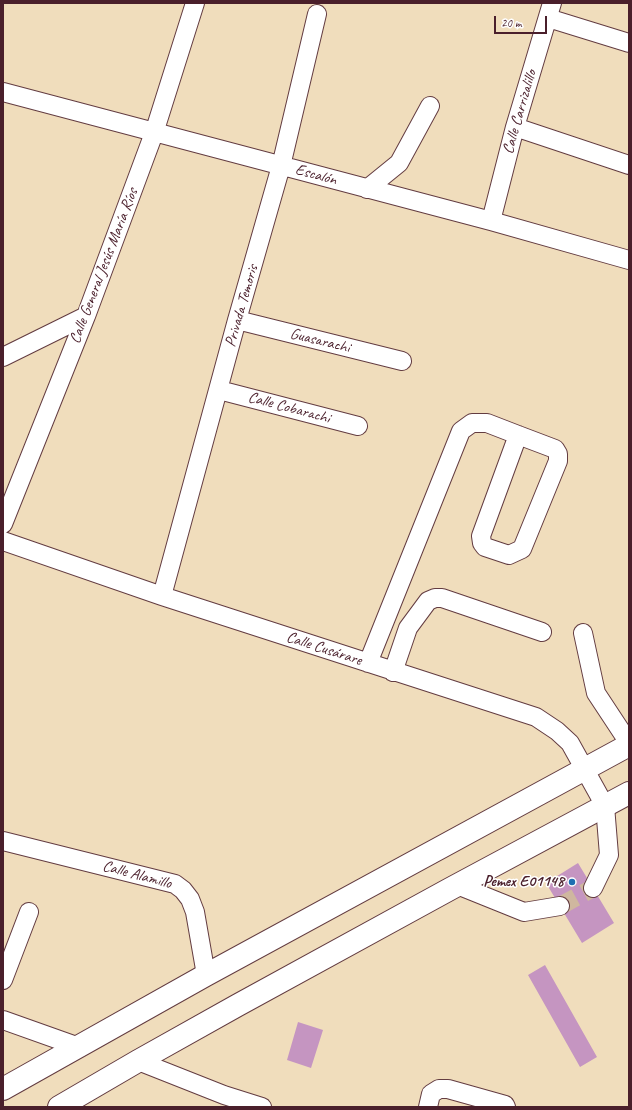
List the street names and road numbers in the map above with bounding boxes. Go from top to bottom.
street label: Calle Carrizalillo [499,68,541,156]
street label: Escalón [293,160,339,190]
street label: Calle General Jesús María Ríos [66,186,142,346]
street label: Privada Temoris [221,263,263,349]
street label: Guasarachi [288,324,352,358]
street label: Calle Cobarachi [246,388,332,428]
street label: Calle Cusárare [284,628,364,670]
street label: Calle Alamillo [100,857,174,893]

